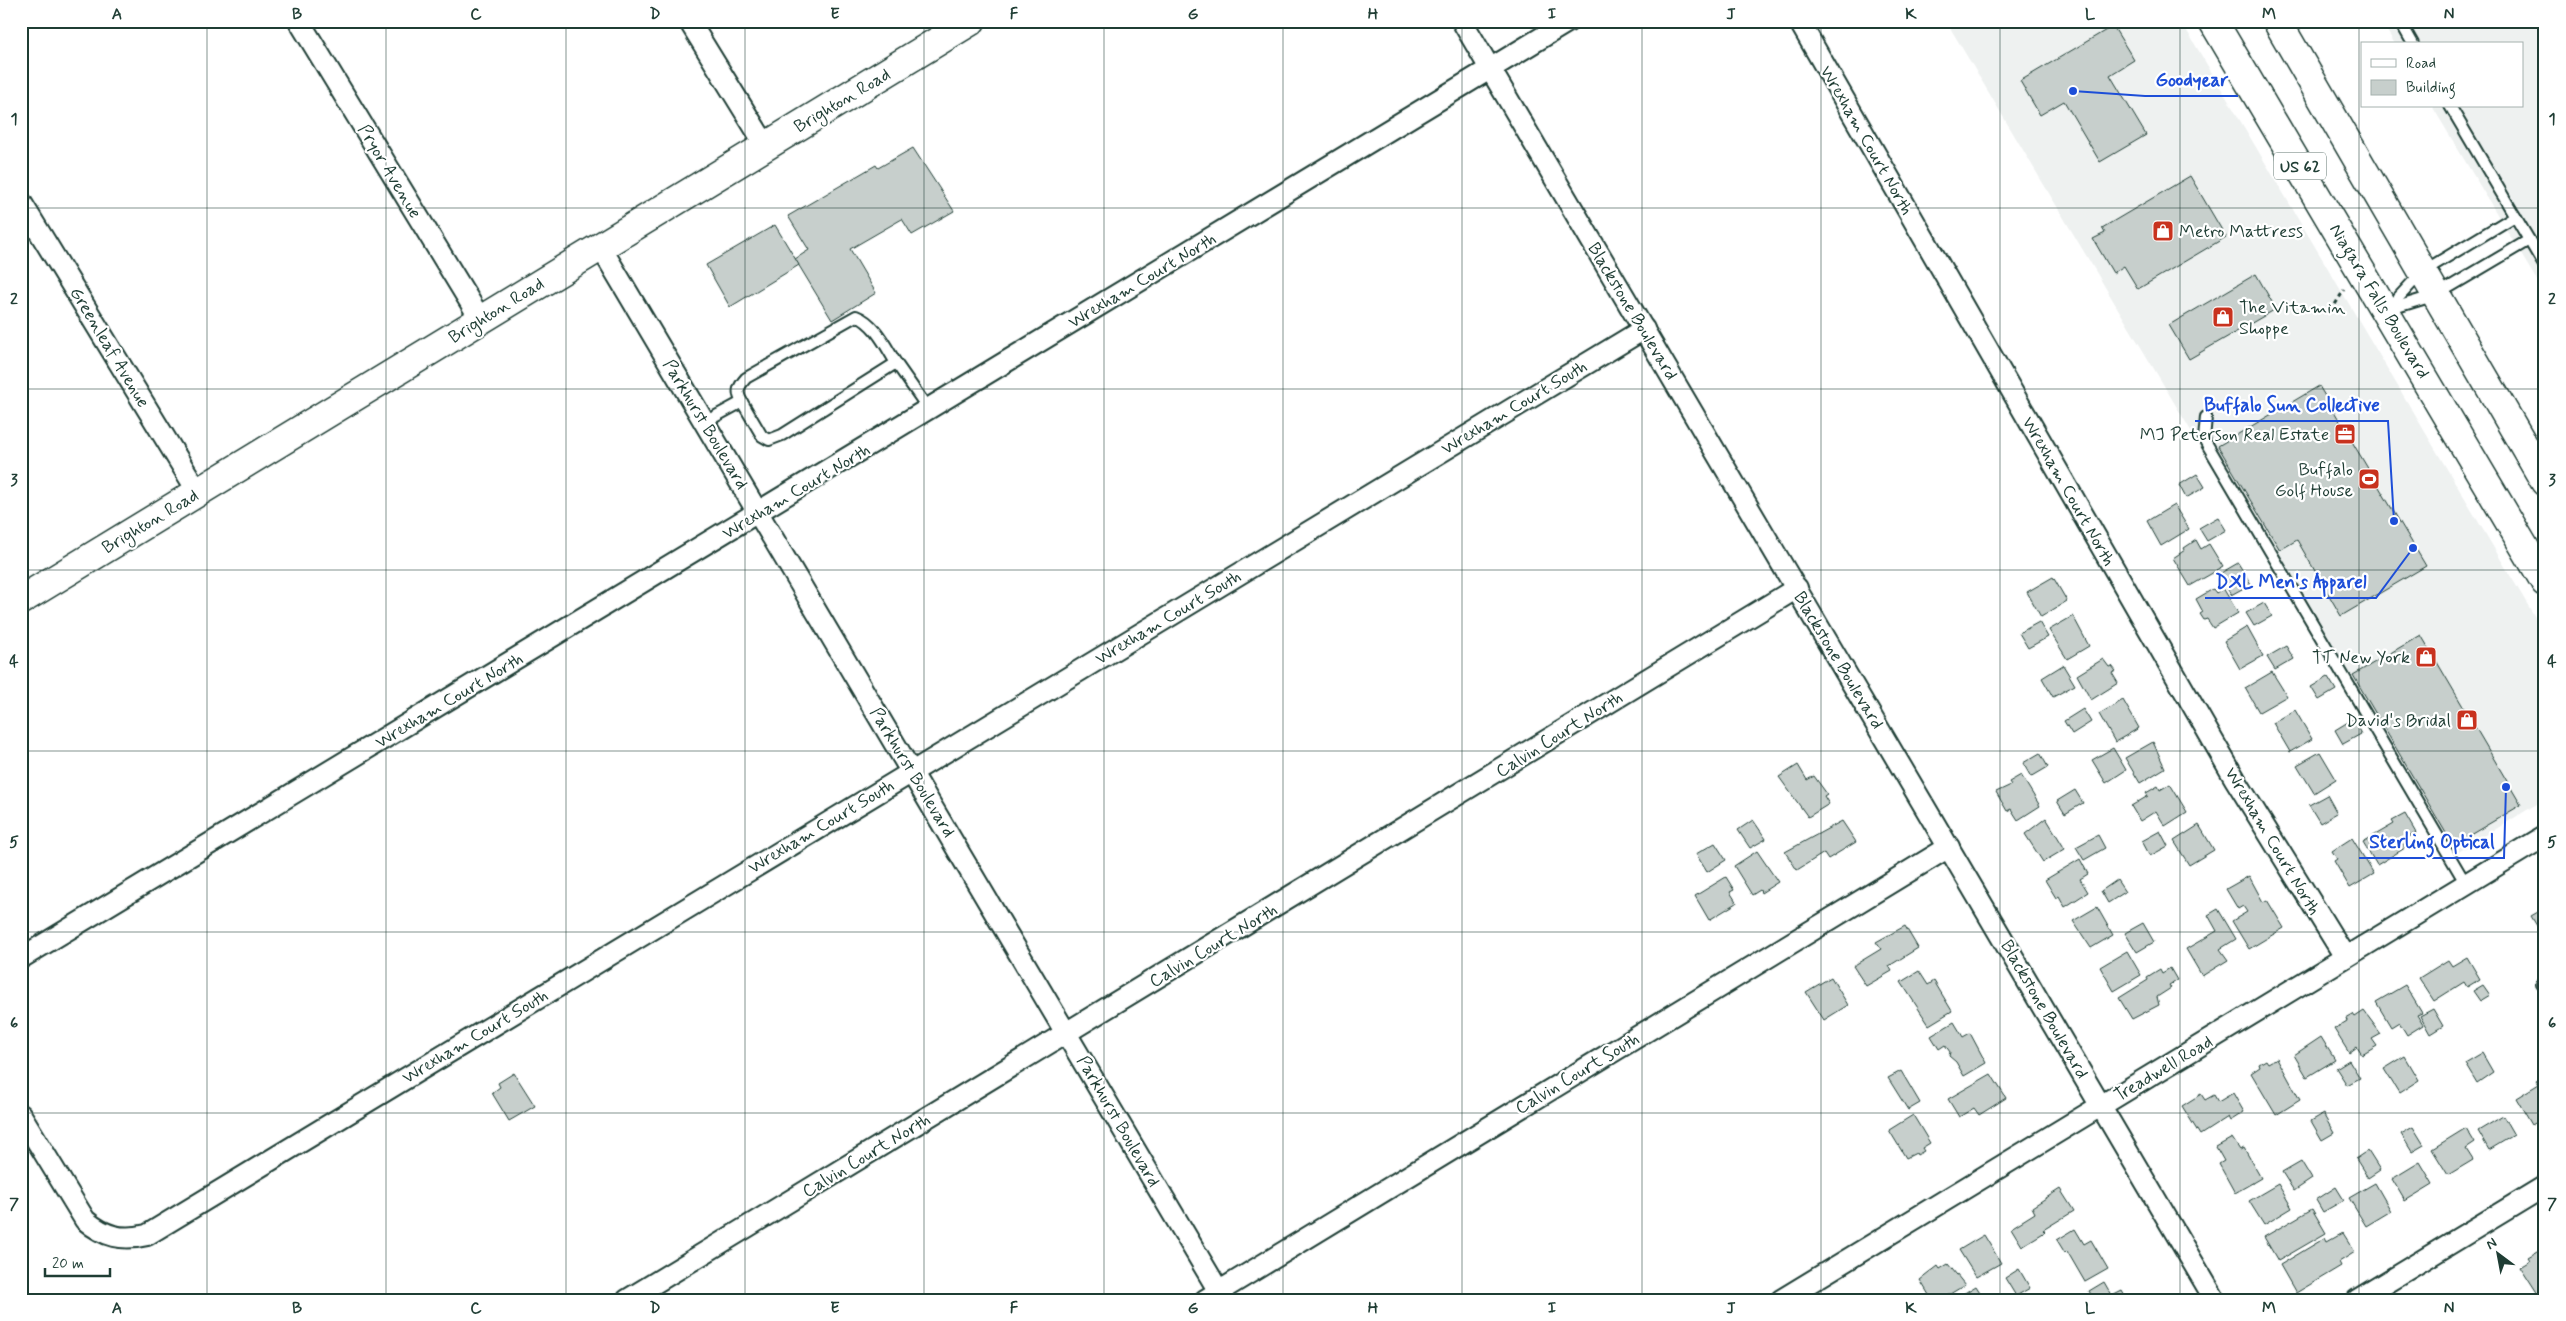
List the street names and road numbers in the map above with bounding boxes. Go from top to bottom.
street label: Wrexham Court North [1814,61,1919,220]
street label: Brighton Road [790,63,896,140]
street label: Pryor Avenue [352,120,427,223]
road number: US 62 [2274,153,2326,180]
street label: Niagara Falls Boulevard [2322,220,2435,384]
street label: Wrexham Court North [1064,227,1221,335]
street label: Blackstone Boulevard [1581,238,1683,385]
street label: Brighton Road [444,272,549,351]
street label: Greenleaf Avenue [64,283,155,412]
street label: Parkhurst Boulevard [657,355,753,494]
street label: Wrexham Court South [1437,355,1592,461]
street label: Wrexham Court North [2016,412,2121,571]
street label: Wrexham Court North [718,438,875,546]
street label: Brighton Road [98,484,204,561]
street label: Wrexham Court South [1091,565,1246,671]
street label: Blackstone Boulevard [1787,587,1889,734]
street label: Wrexham Court North [371,647,528,755]
street label: Calvin Court North [1491,686,1628,784]
street label: Parkhurst Boulevard [864,703,960,842]
street label: Wrexham Court North [2218,763,2326,920]
street label: Wrexham Court South [744,774,899,880]
street label: Calvin Court North [1145,898,1282,994]
street label: Blackstone Boulevard [1995,936,2094,1083]
street label: Wrexham Court South [398,984,553,1090]
street label: Calvin Court South [1511,1027,1644,1120]
street label: Treadwell Road [2110,1030,2217,1108]
street label: Parkhurst Boulevard [1071,1052,1165,1191]
street label: Calvin Court North [798,1108,935,1204]

